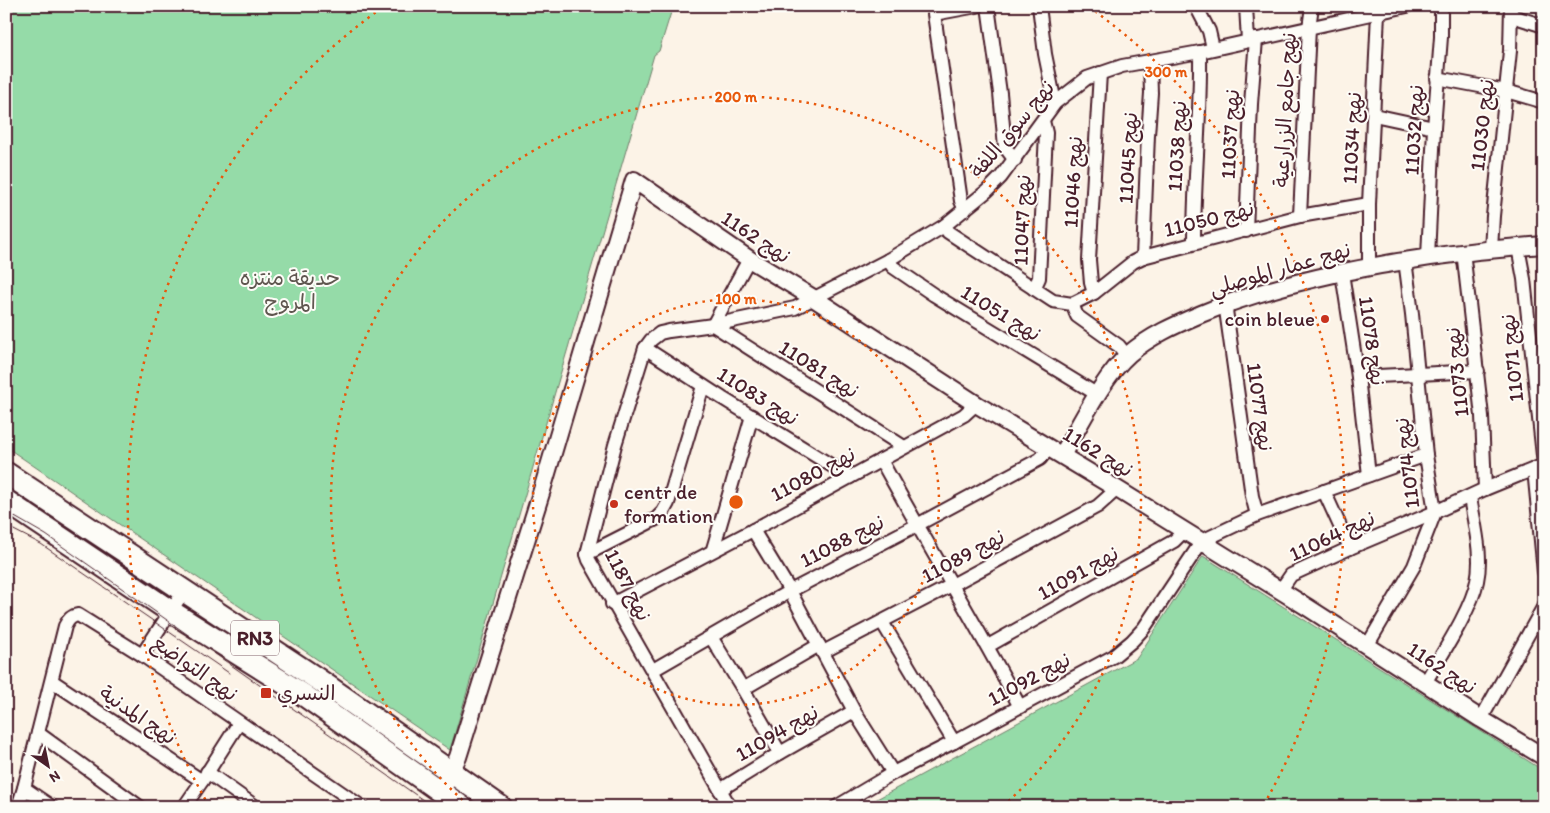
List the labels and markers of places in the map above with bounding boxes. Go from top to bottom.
place label: coin bleue [1224,306,1315,331]
marker: coin bleue [1319,313,1331,325]
place label: centr de formation [624,479,713,528]
centre of rings [727,493,745,511]
marker: centr de formation [608,498,620,510]
place label: النسري [277,680,335,708]
marker: النسري [259,686,273,700]

